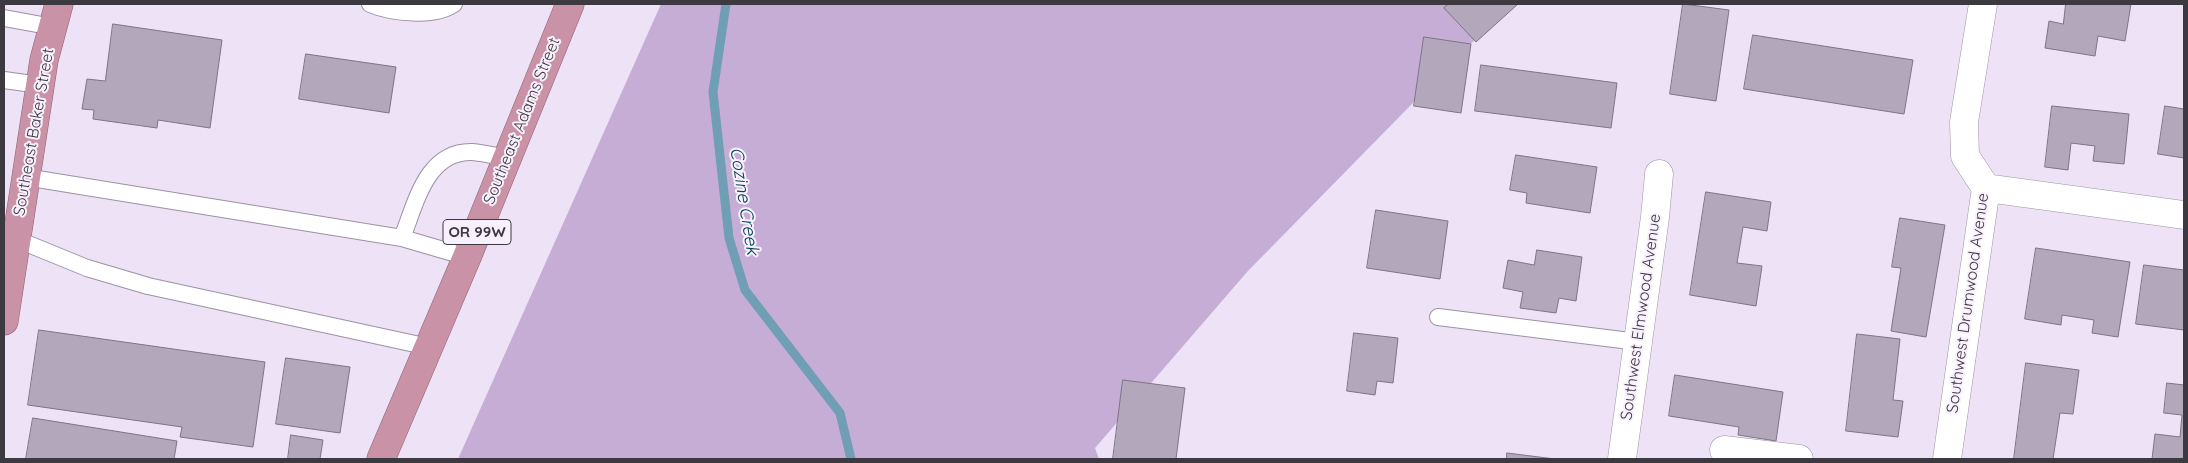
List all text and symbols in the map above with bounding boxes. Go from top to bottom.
street label: Southeast Adams Street [480,35,564,207]
street label: Southeast Baker Street [10,47,58,217]
water label: Cozine Creek [725,146,763,256]
street label: Southwest Drumwood Avenue [1943,192,1993,414]
street label: Southwest Elmwood Avenue [1617,213,1665,421]
road number: OR 99W [443,220,511,244]

